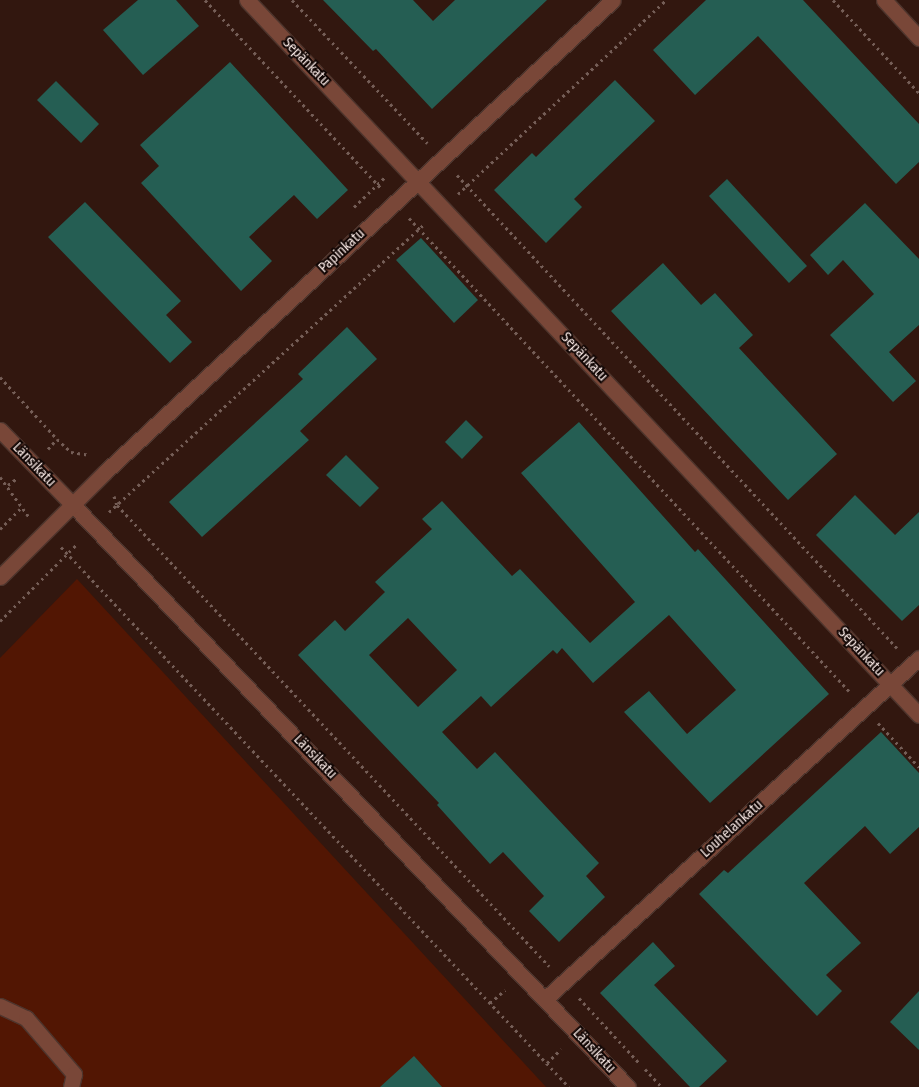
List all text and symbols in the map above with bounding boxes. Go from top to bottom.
street label: Sepänkatu [279,34,333,90]
street label: Papinkatu [315,225,369,277]
street label: Sepänkatu [557,329,611,385]
street label: Länsikatu [9,439,59,491]
street label: Sepänkatu [834,624,888,680]
street label: Länsikatu [290,731,340,783]
street label: Louhelankatu [697,797,767,861]
street label: Länsikatu [569,1025,619,1077]

